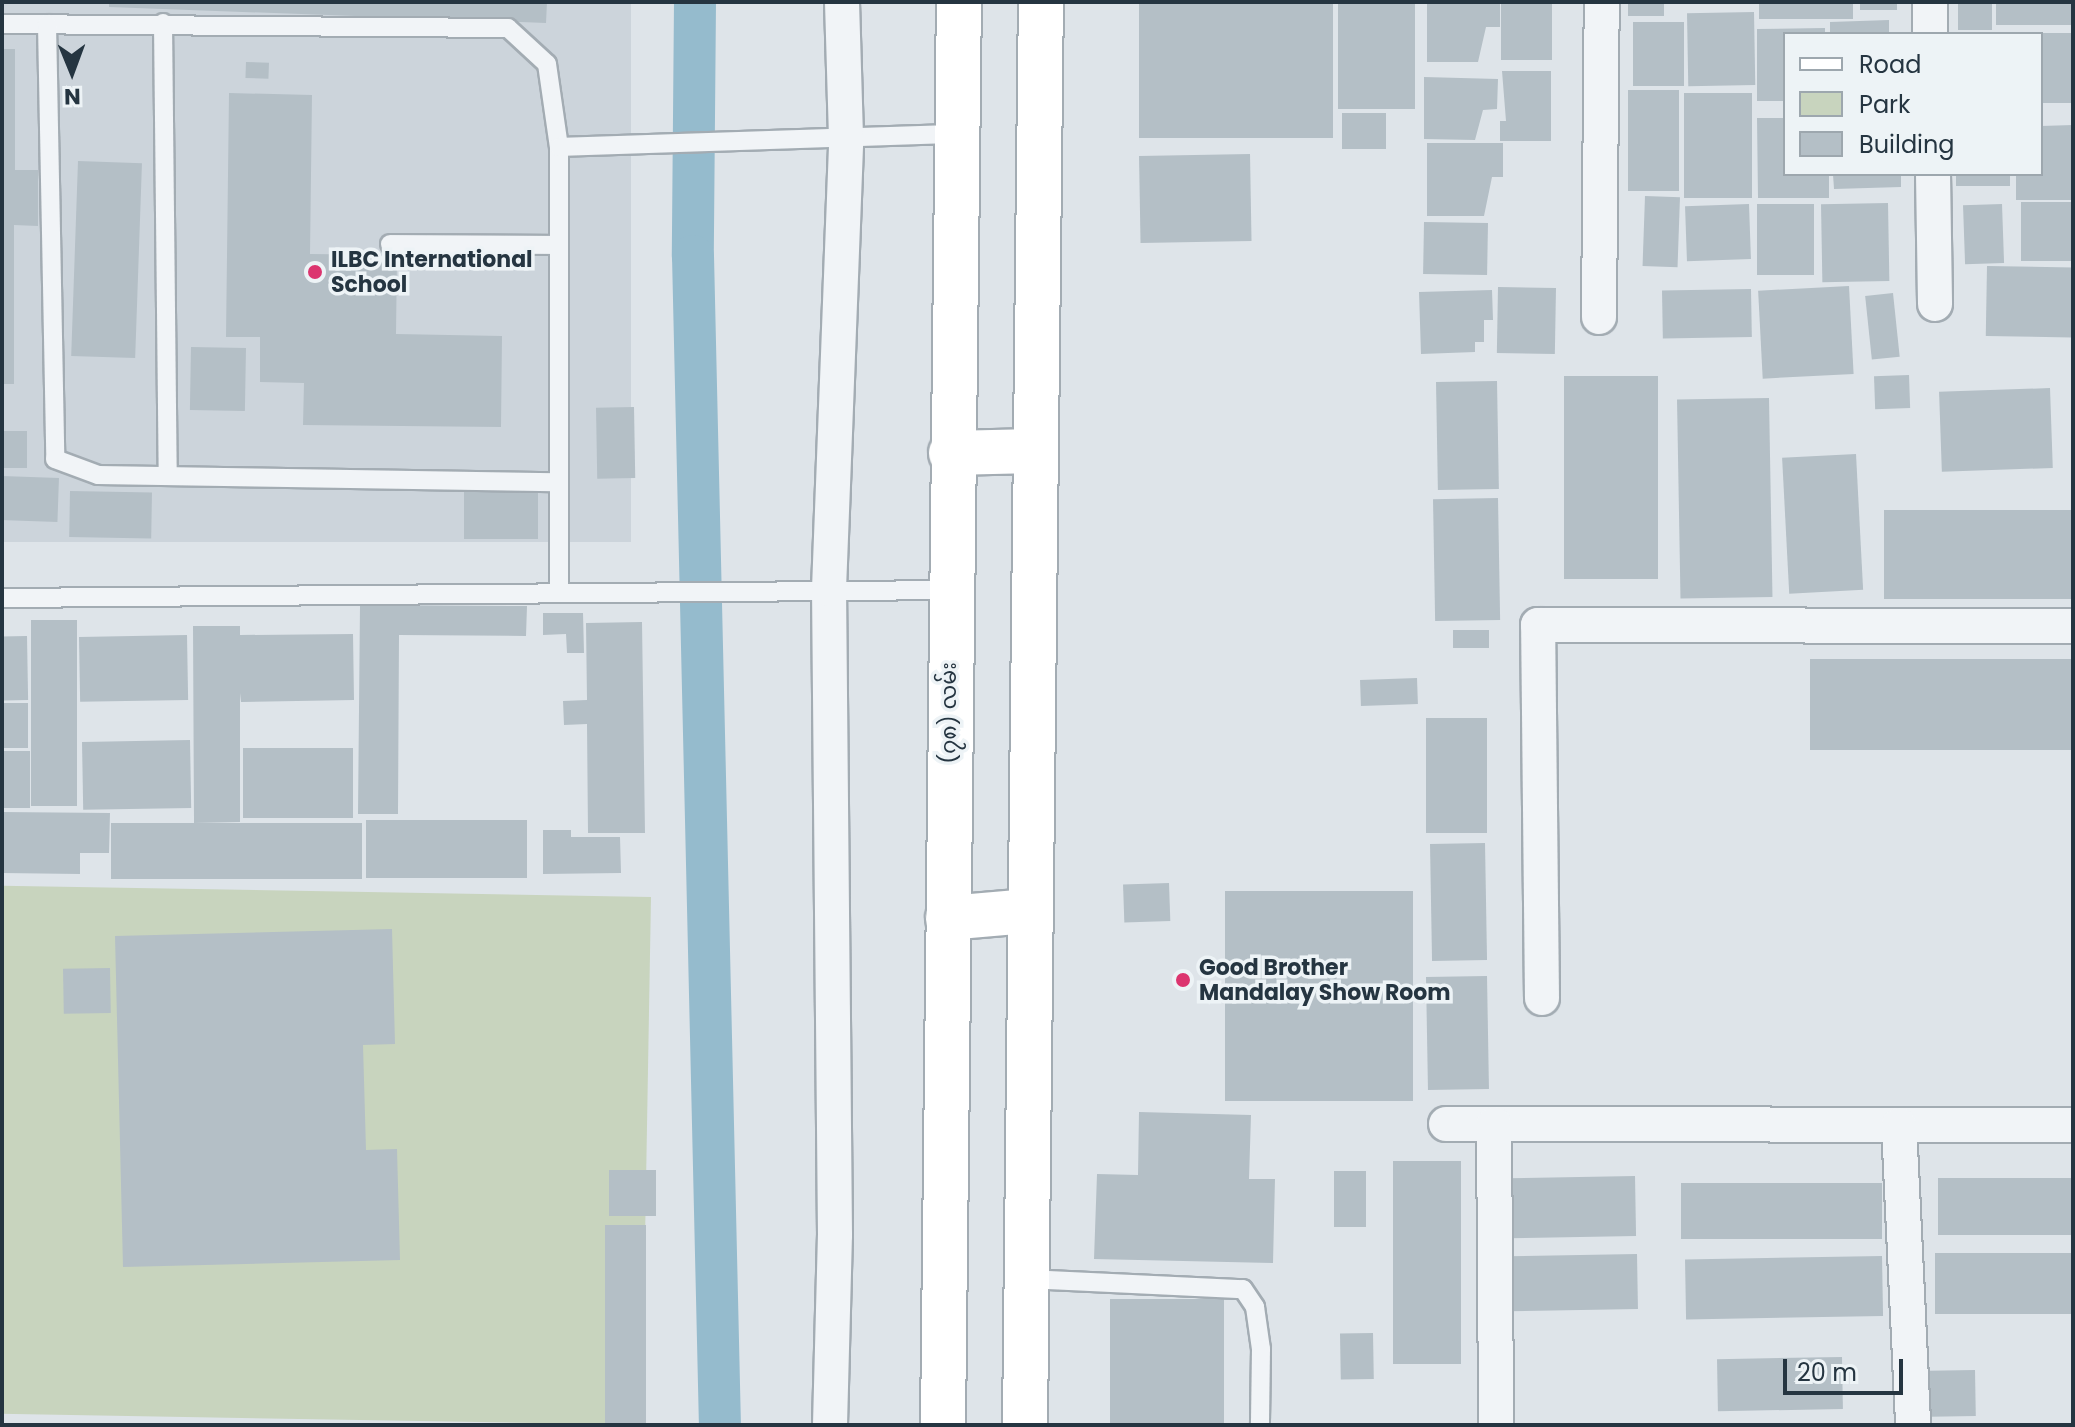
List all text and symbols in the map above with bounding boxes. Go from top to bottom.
north arrow [32,32,112,112]
legend [1783,32,2043,176]
text: Road [1859,48,1921,81]
text: N [64,81,81,112]
text: Park [1859,88,1910,121]
text: Building [1859,128,1955,161]
place label: ILBC International School [331,246,533,298]
marker: ILBC International School [306,263,324,281]
street label: (၇၈) လမ်း [936,662,962,764]
place label: Good Brother Mandalay Show Room [1199,954,1451,1006]
marker: Good Brother Mandalay Show Room [1174,971,1192,989]
scale bar [1787,1343,1907,1393]
text: 20 m [1797,1356,1857,1389]

